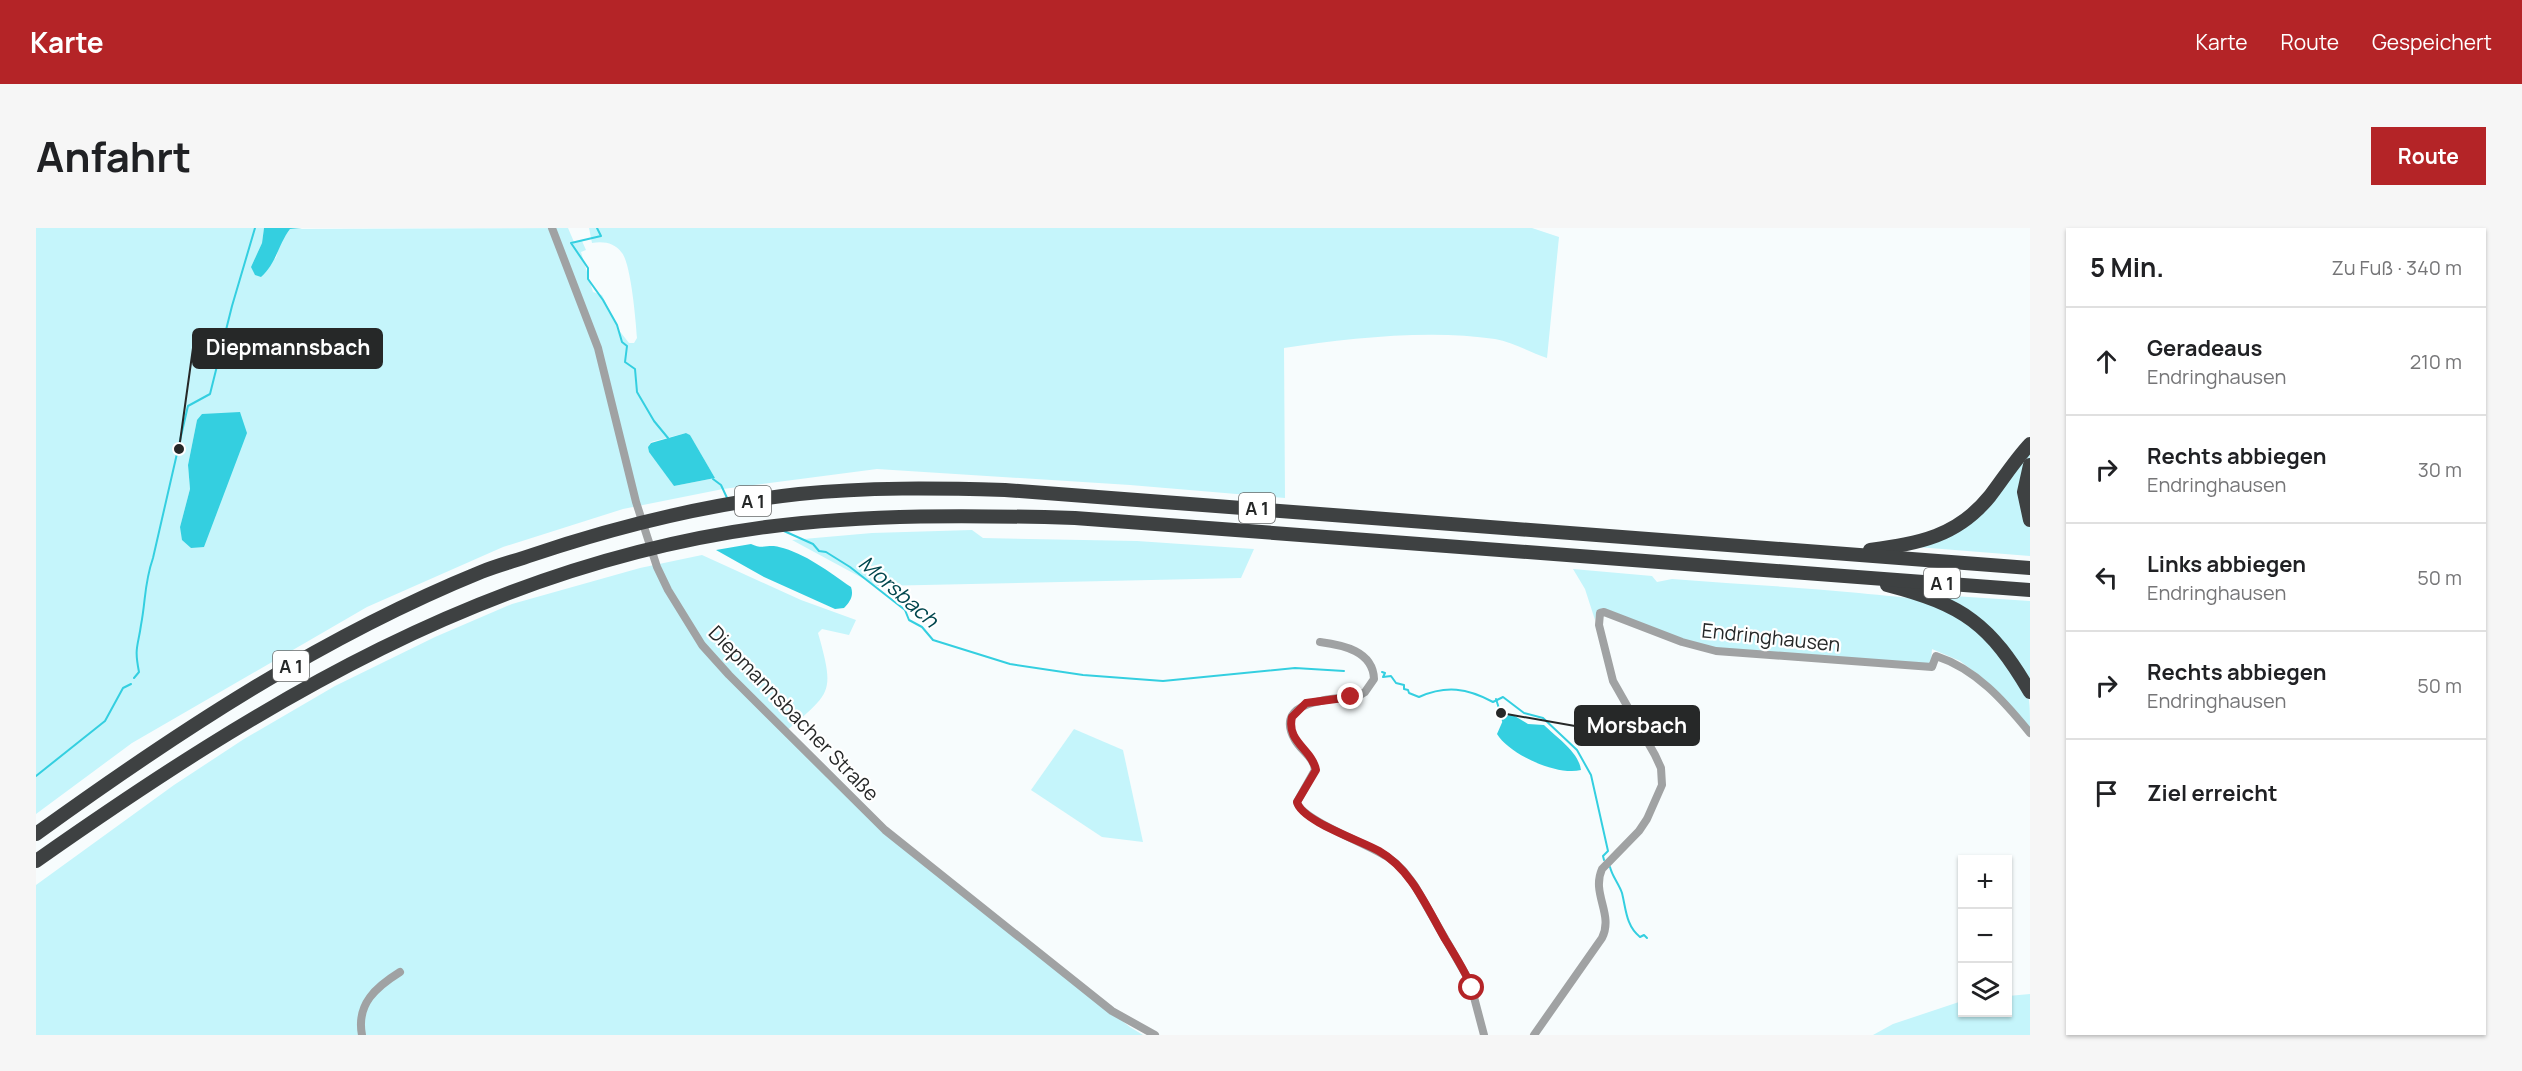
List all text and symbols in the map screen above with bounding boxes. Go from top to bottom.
text: Karte [30,23,104,61]
text: Karte [2196,28,2248,56]
text: Route [2281,28,2339,56]
text: Gespeichert [2372,28,2492,56]
text: Anfahrt [36,127,191,185]
button: Route [2371,127,2486,185]
text: 5 Min. [2090,249,2164,285]
text: Zu Fuß · 340 m [2331,254,2462,281]
callout: Diepmannsbach [193,329,382,368]
text: Diepmannsbach [206,333,370,361]
text: Geradeaus [2147,333,2262,363]
icon: ahead [2090,345,2123,378]
text: 210 m [2410,348,2462,375]
text: Endringhausen [2147,363,2286,390]
text: Rechts abbiegen [2147,441,2326,471]
icon: right [2090,453,2123,486]
text: 30 m [2418,456,2462,483]
text: Endringhausen [2147,471,2286,498]
road number: A 1 [735,486,771,516]
road number: A 1 [1239,493,1275,523]
water label: Morsbach [853,549,946,634]
text: Links abbiegen [2147,549,2306,579]
icon: left [2090,561,2123,594]
text: 50 m [2417,564,2462,591]
road number: A 1 [1924,568,1960,598]
text: Endringhausen [2147,579,2286,606]
street label: Endringhausen [1700,616,1842,658]
street label: Diepmannsbacher Straße [703,619,885,807]
road number: A 1 [273,651,309,681]
text: Rechts abbiegen [2147,657,2326,687]
icon: right [2090,669,2123,702]
text: 50 m [2417,672,2462,699]
route end [1337,683,1363,709]
text: Endringhausen [2147,687,2286,714]
callout: Morsbach [1575,706,1699,745]
text: Morsbach [1587,711,1687,739]
icon: arrive [2090,777,2123,810]
text: Ziel erreicht [2147,778,2278,808]
map controls [1958,855,2012,1017]
button: + [1958,855,2012,909]
button: − [1958,909,2012,963]
button: layers [1958,963,2012,1017]
route start [1458,974,1484,1000]

